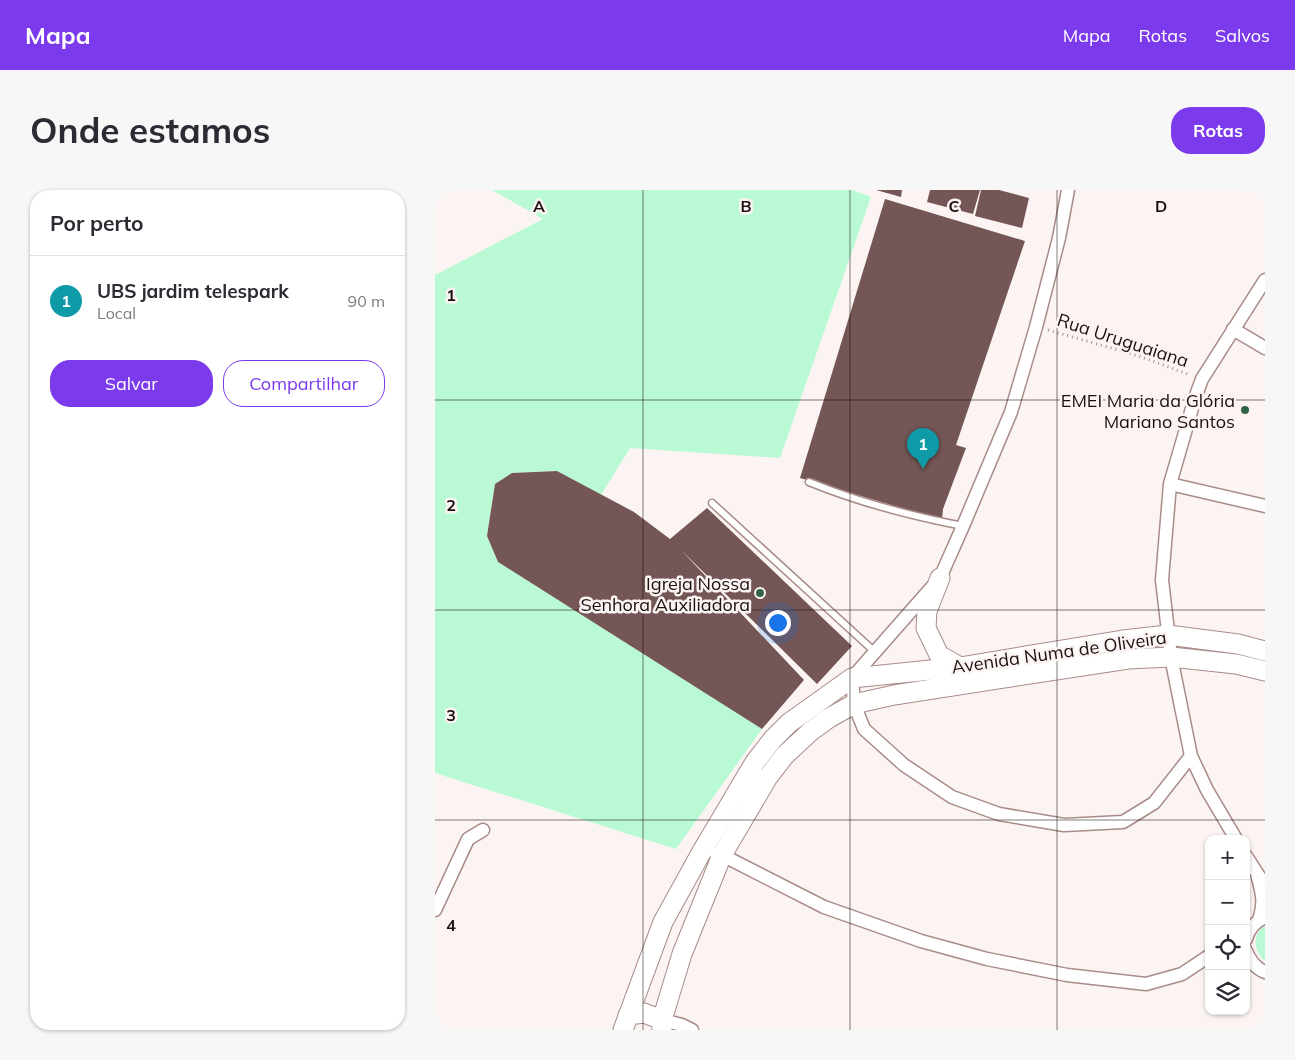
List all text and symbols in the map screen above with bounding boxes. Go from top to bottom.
text: Mapa [25,20,91,50]
text: Mapa [1063,24,1111,47]
text: Rotas [1139,24,1187,47]
text: Salvos [1215,24,1270,47]
button: Rotas [1171,107,1265,154]
text: Onde estamos [30,108,270,152]
text: A [533,196,545,216]
text: B [740,196,752,216]
text: C [949,196,960,216]
text: D [1155,196,1167,216]
text: Por perto [50,210,144,236]
text: UBS jardim telespark [97,279,289,303]
text: 1 [446,285,456,305]
text: 1 [61,291,71,311]
text: 90 m [348,291,385,311]
text: Local [97,303,136,323]
street label: Rua Uruguaiana [1054,308,1192,372]
button: Salvar [50,360,213,407]
button: Compartilhar [223,360,385,407]
place label: EMEI Maria da Glória Mariano Santos [1061,389,1235,433]
marker: EMEI Maria da Glória Mariano Santos [1239,404,1251,416]
pin: 1 [907,428,939,469]
text: 2 [446,495,456,515]
place label: Igreja Nossa Senhora Auxiliadora [580,572,750,616]
marker: Igreja Nossa Senhora Auxiliadora [754,587,766,599]
your location [765,610,791,636]
street label: Avenida Numa de Oliveira [950,626,1168,678]
text: 3 [446,705,456,725]
map controls [1205,835,1250,1015]
button: + [1205,835,1250,880]
button: − [1205,880,1250,925]
text: 4 [446,915,456,935]
button: locate [1205,925,1250,970]
button: layers [1205,970,1250,1015]

